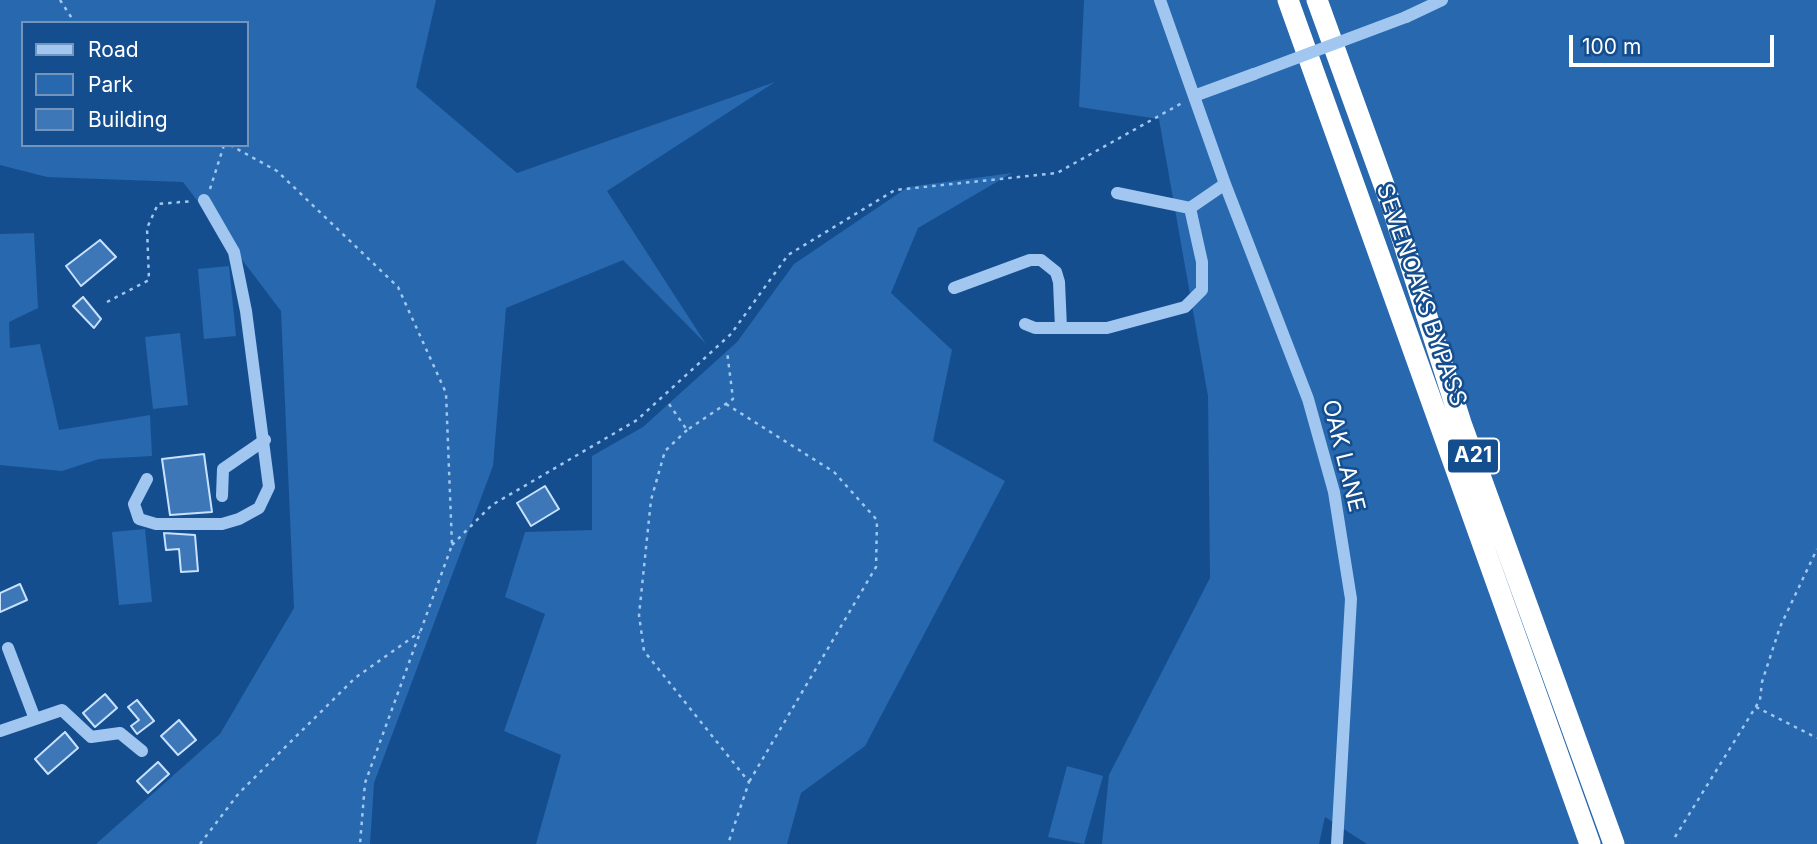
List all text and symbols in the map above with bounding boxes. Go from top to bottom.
legend [21,21,248,147]
scale bar [1572,21,1777,65]
text: 100 m [1582,34,1641,59]
text: Road [88,37,139,62]
text: Park [88,72,133,97]
text: Building [88,107,168,132]
street label: SEVENOAKS BYPASS [1370,180,1472,410]
street label: OAK LANE [1316,397,1370,515]
road number: A21 [1447,438,1499,474]

